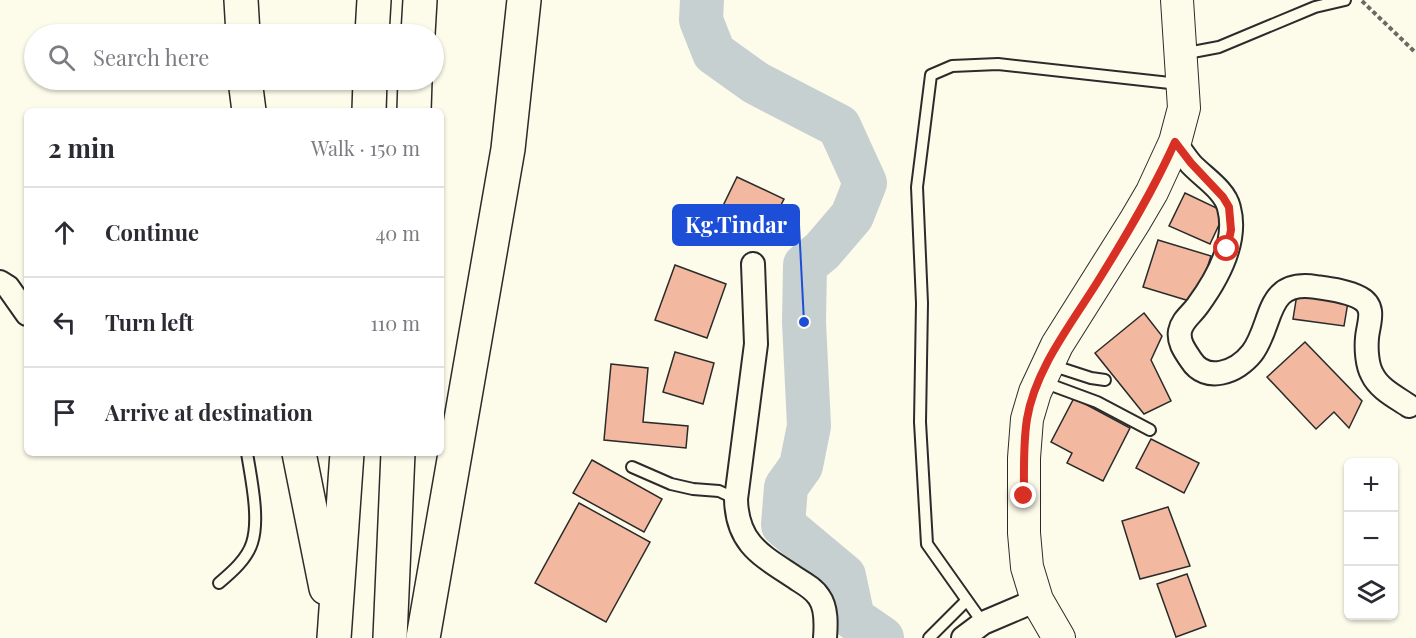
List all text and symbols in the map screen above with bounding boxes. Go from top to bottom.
search box [24,24,444,90]
icon: search [45,41,78,74]
text: Search here [93,42,209,72]
text: 2 min [48,130,115,165]
text: Walk · 150 m [311,134,420,161]
callout: Kg.Tindar [673,205,799,245]
text: Kg.Tindar [685,209,788,239]
icon: ahead [48,216,81,249]
text: Continue [105,217,199,247]
text: 40 m [375,219,420,246]
route start [1213,235,1239,261]
icon: left [48,306,81,339]
text: Turn left [105,307,194,337]
text: 110 m [370,309,420,336]
icon: arrive [48,396,81,429]
text: Arrive at destination [105,397,313,427]
map controls [1344,458,1398,620]
button: + [1344,458,1398,512]
route end [1010,482,1036,508]
button: − [1344,512,1398,566]
button: layers [1344,566,1398,620]

